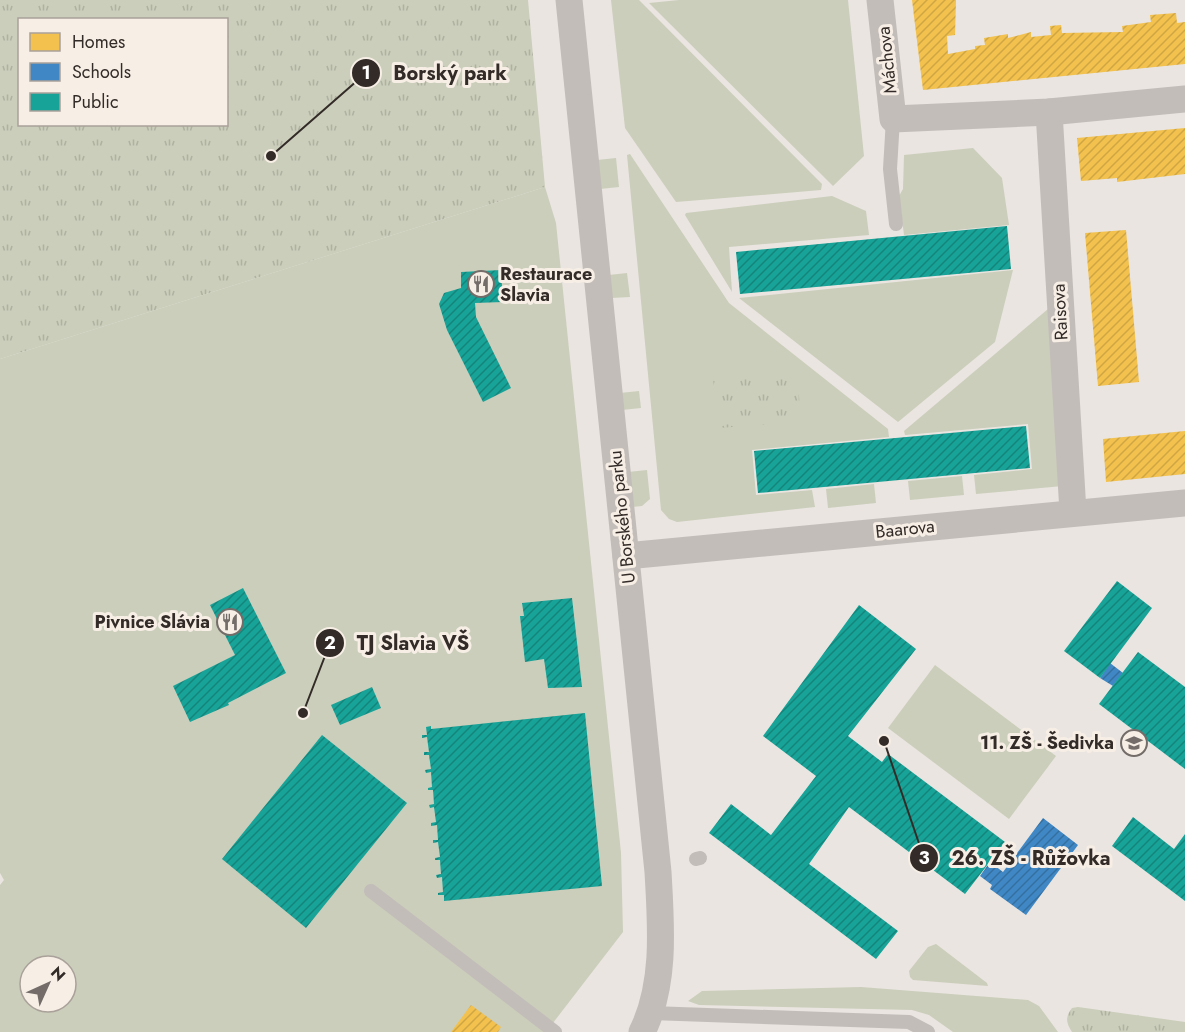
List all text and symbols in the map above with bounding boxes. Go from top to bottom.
legend [18,18,228,126]
street label: Máchova [871,25,903,95]
text: Homes [72,29,125,55]
callout: Borský park [351,54,519,92]
text: Schools [72,59,131,85]
text: Borský park [393,59,507,88]
text: 1 [361,60,371,86]
text: Public [72,89,119,115]
place label: Restaurace Slavia [500,261,592,308]
restaurant icon: Restaurace Slavia [466,269,496,299]
street label: Raisova [1046,283,1074,341]
street label: U Borského parku [602,449,642,585]
street label: Baarova [874,513,936,545]
restaurant icon: Pivnice Slávia [215,607,245,637]
place label: Pivnice Slávia [94,609,210,635]
callout: TJ Slavia VŠ [315,624,481,662]
text: TJ Slavia VŠ [357,629,469,658]
text: 2 [324,630,336,656]
school or university icon: 11. ZŠ - Šedivka [1119,728,1149,758]
place label: 11. ZŠ - Šedivka [980,730,1114,756]
callout: 26. ZŠ - Růžovka [909,839,1123,877]
text: 26. ZŠ - Růžovka [951,844,1111,873]
text: 3 [918,845,930,871]
north arrow [18,954,78,1014]
text: N [46,961,71,986]

